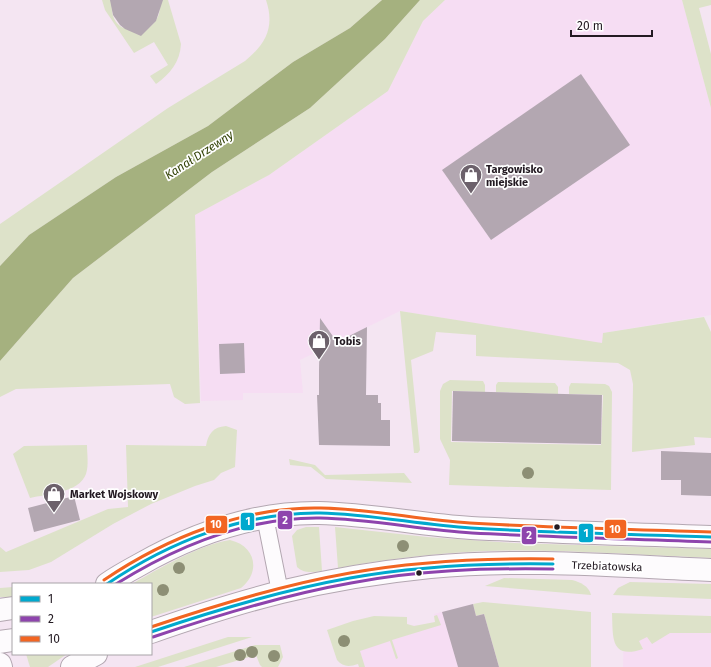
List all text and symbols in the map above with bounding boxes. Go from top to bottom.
scale bar [571,12,652,38]
text: 20 m [577,19,603,33]
water label: Kanał Drzewny [162,127,237,182]
shop icon: Targowisko miejskie [458,162,484,195]
place label: Targowisko miejskie [486,163,544,189]
shop icon: Tobis [306,328,332,361]
place label: Tobis [334,335,361,348]
shop icon: Market Wojskowy [41,481,67,514]
place label: Market Wojskowy [70,488,159,501]
line badge: 2 [277,510,293,530]
line badge: 1 [240,512,255,531]
text: 2 [282,514,288,527]
line badge: 10 [205,515,228,534]
text: 1 [245,515,251,528]
text: 10 [210,518,222,531]
line badge: 10 [604,519,627,539]
unlabelled marker [552,522,562,532]
line badge: 1 [578,523,594,543]
text: 10 [609,523,621,536]
line badge: 2 [521,526,537,545]
text: 1 [583,527,589,540]
text: 2 [526,529,532,542]
street label: Trzebiatowska [572,559,642,574]
unlabelled marker [414,568,424,578]
legend [12,583,152,655]
text: 1 [48,592,53,606]
text: 2 [48,612,54,626]
text: 10 [48,632,60,646]

